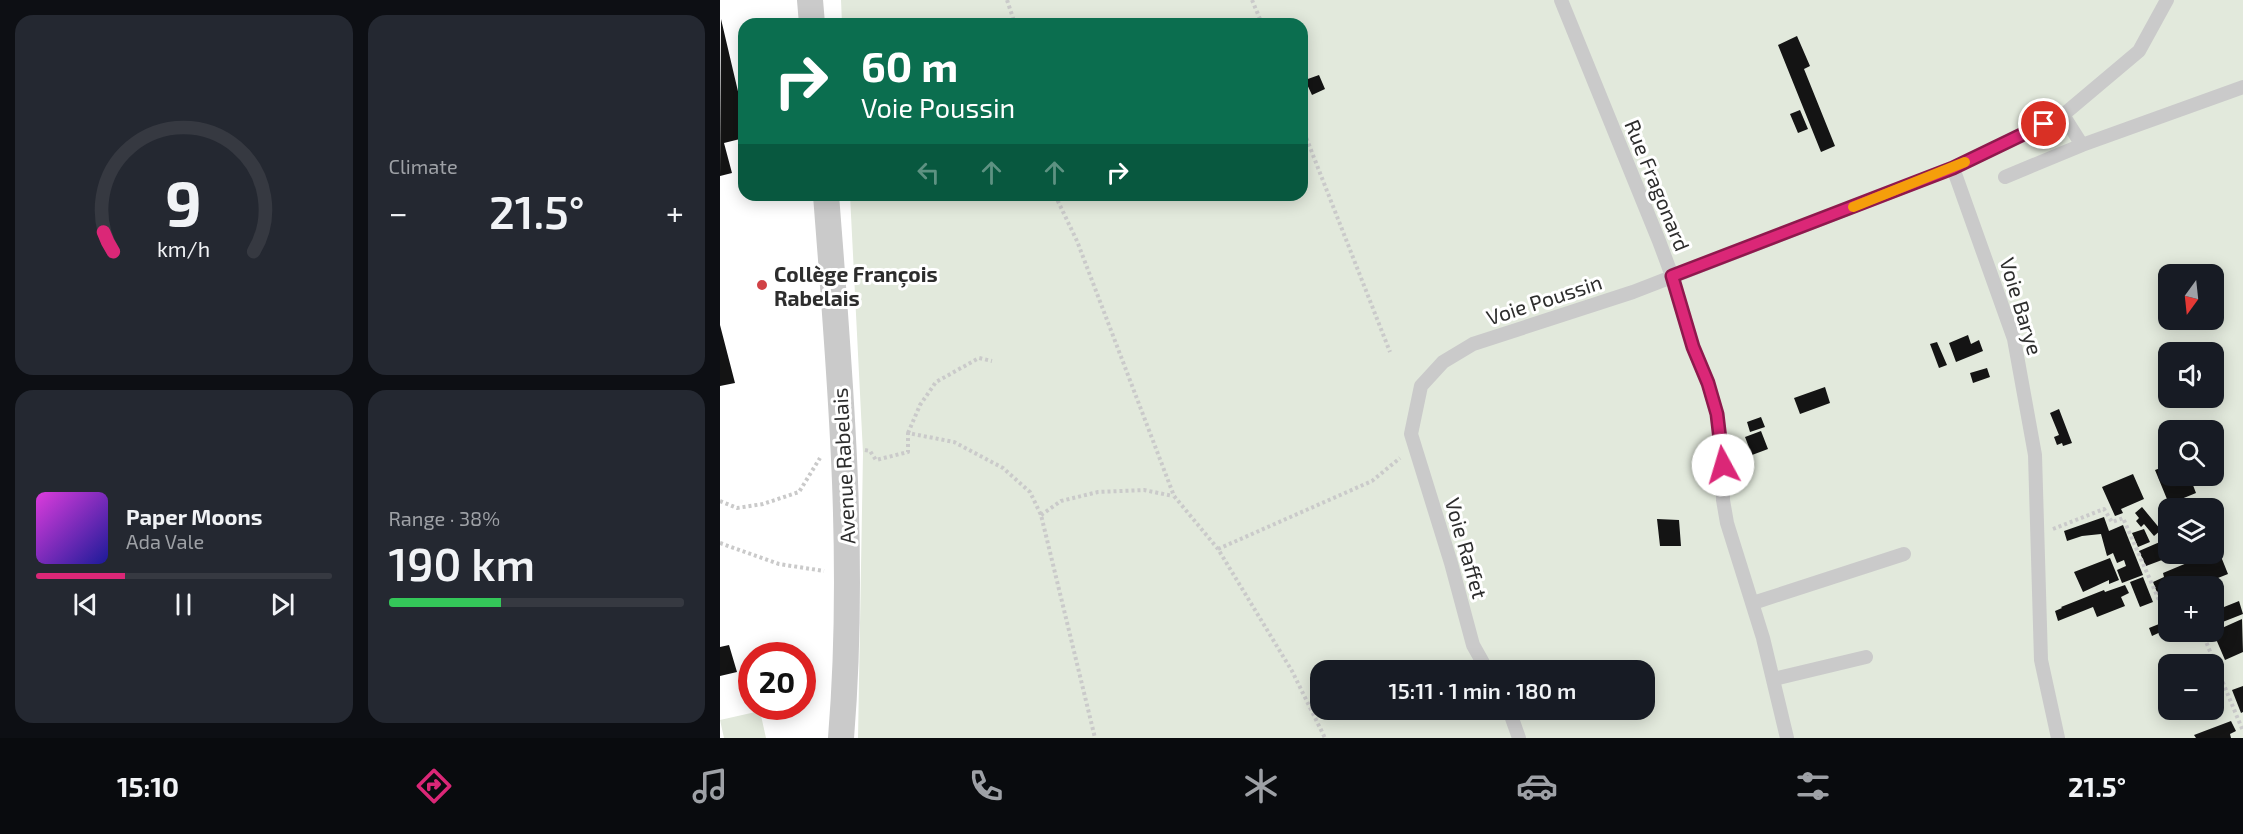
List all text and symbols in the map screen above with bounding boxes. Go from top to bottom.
text: 60 m [861,40,958,90]
icon: right [762,42,840,120]
text: Voie Poussin [861,91,1015,123]
pin [2018,98,2069,149]
icon: arrive [2027,107,2060,140]
street label: Rue Fragonard [1620,116,1696,254]
text: Climate [389,154,458,178]
icon: left [912,156,945,189]
icon: ahead [975,156,1008,189]
icon: ahead [1038,156,1071,189]
icon: right [1101,156,1134,189]
text: 9 [165,164,202,239]
text: 21.5° [489,184,585,238]
text: − [389,192,408,232]
text: + [666,192,684,232]
text: km/h [157,236,210,261]
street label: Voie Barye [1995,254,2049,358]
place label: Collège François Rabelais [774,261,938,310]
north arrow [2158,264,2224,330]
map controls [2158,264,2224,720]
street label: Voie Poussin [1483,269,1605,329]
marker: Collège François Rabelais [755,278,769,292]
button: sound [2158,342,2224,408]
street label: Avenue Rabelais [826,387,860,545]
button: search [2158,420,2224,486]
position arrow [1691,433,1755,497]
street label: Voie Raffet [1441,495,1493,601]
button: layers [2158,498,2224,564]
text: Paper Moons [126,503,262,529]
text: Range · 38% [389,506,500,530]
text: Ada Vale [126,529,204,553]
text: 190 km [389,536,535,590]
button: + [2158,576,2224,642]
icon: previous [69,588,102,621]
icon: pause [167,588,200,621]
icon: next [266,588,299,621]
speed limit sign: 20 [738,642,816,720]
button: − [2158,654,2224,720]
text: 15:11 · 1 min · 180 m [1389,677,1576,703]
icon: directions [413,765,455,807]
icon: music [689,765,731,807]
icon: phone [965,765,1007,807]
icon: climate [1240,765,1282,807]
icon: car [1516,765,1558,807]
icon: filters [1792,765,1834,807]
text: 15:10 [117,770,179,802]
text: 21.5° [2068,770,2126,802]

